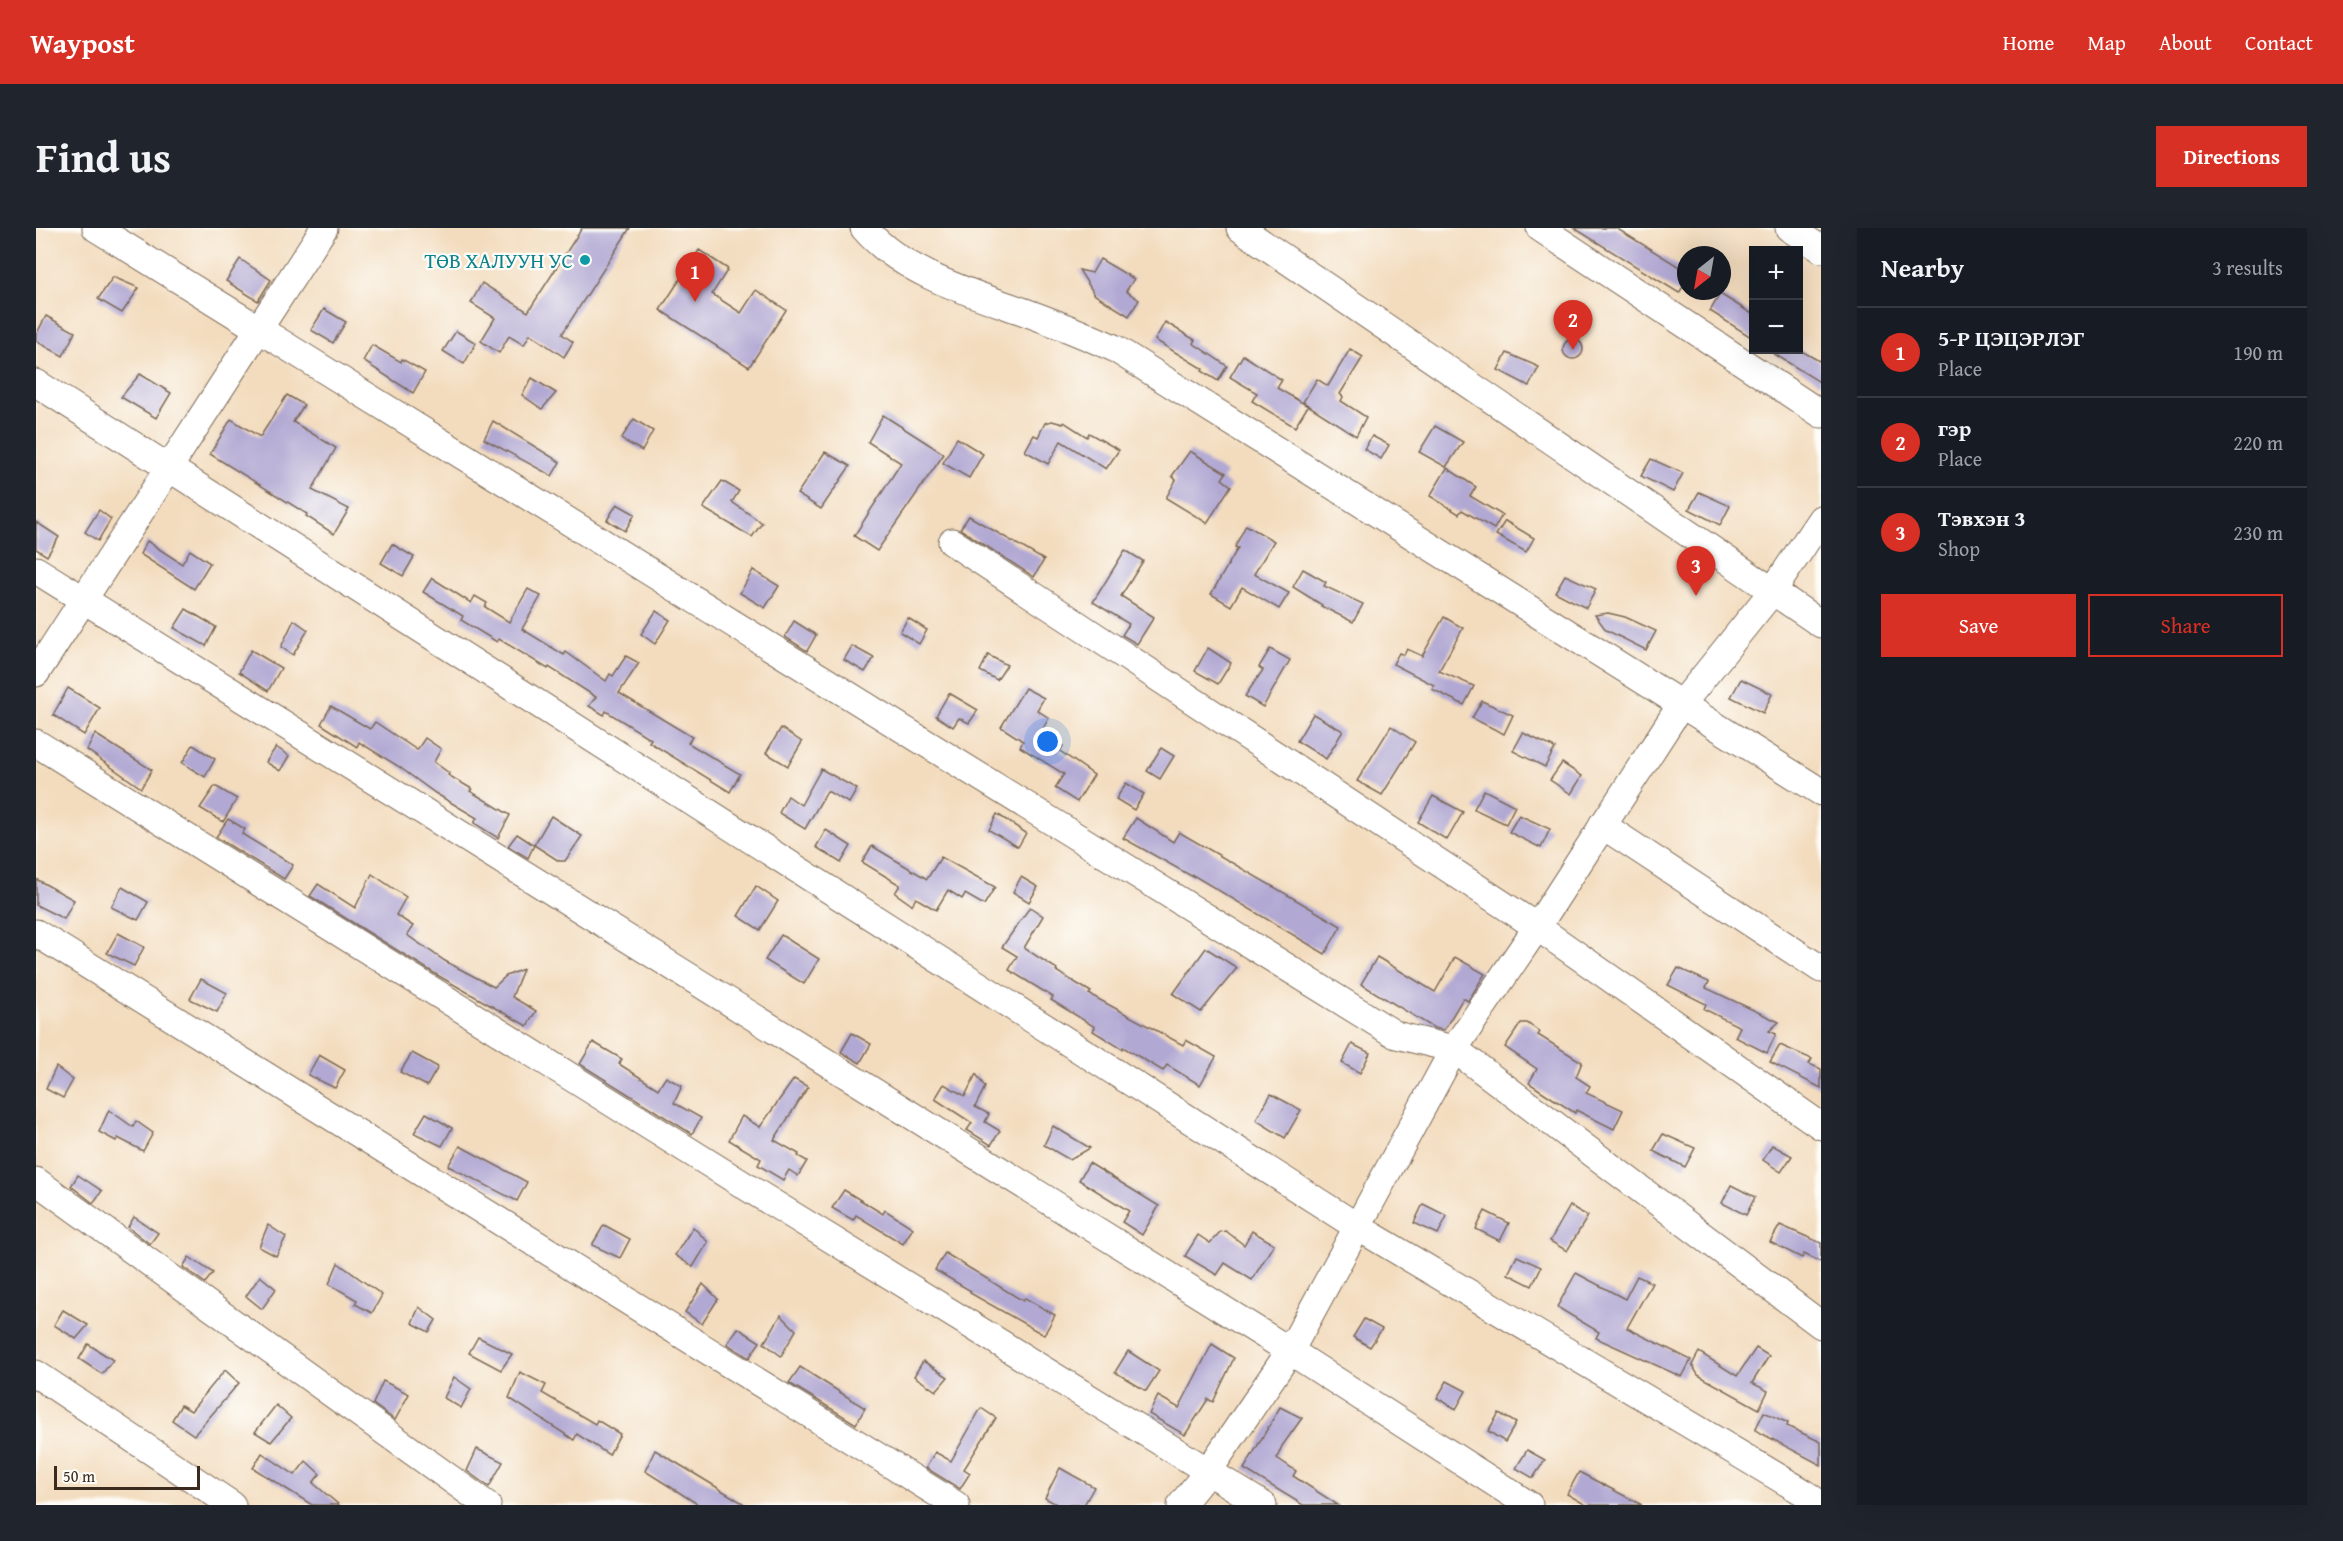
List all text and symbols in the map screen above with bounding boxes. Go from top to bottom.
text: Waypost [30,22,135,63]
text: Home [2003,27,2054,58]
text: Map [2087,27,2126,58]
text: About [2159,27,2212,58]
text: Contact [2245,27,2313,58]
text: Find us [36,126,171,187]
button: Directions [2156,126,2307,187]
place label: ТӨВ ХАЛУУН УС [424,245,573,276]
north arrow [1677,246,1731,300]
map controls [1749,246,1803,354]
button: + [1749,246,1803,300]
text: Nearby [1881,248,1964,287]
marker: ТӨВ ХАЛУУН УС [578,253,592,267]
pin: 1 [676,253,714,302]
text: 3 results [2212,253,2283,282]
pin: 2 [1554,300,1592,350]
button: − [1749,300,1803,354]
text: 5-Р ЦЭЦЭРЛЭГ [1938,322,2084,354]
text: 1 [1895,338,1906,367]
text: 190 m [2233,338,2283,367]
text: Place [1938,354,1982,383]
text: гэр [1938,412,1971,444]
text: 2 [1895,428,1906,457]
text: 220 m [2233,428,2283,457]
text: Place [1938,444,1982,473]
text: Тэвхэн 3 [1938,502,2026,534]
text: 3 [1895,518,1906,547]
text: 230 m [2233,518,2283,547]
text: Shop [1938,534,1980,563]
pin: 3 [1676,546,1716,596]
button: Save [1881,594,2076,657]
button: Share [2088,594,2283,657]
your location [1033,727,1062,756]
scale bar [54,1463,200,1490]
text: 50 m [63,1464,95,1488]

